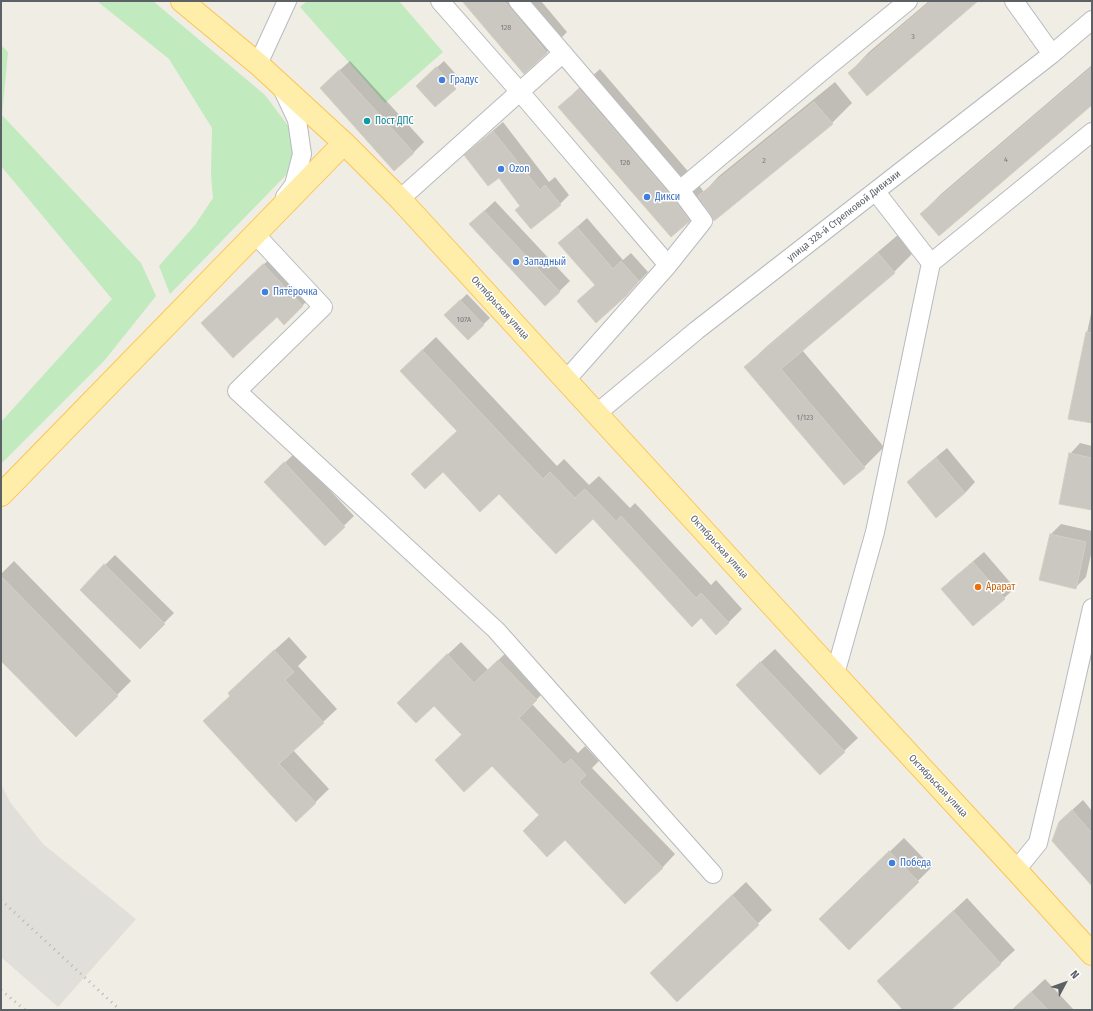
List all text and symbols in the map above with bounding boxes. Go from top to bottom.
house number: 128 [501,23,511,33]
house number: 3 [911,32,915,42]
place label: Градус [450,74,478,86]
marker: Градус [437,75,447,85]
place label: Пост ДПС [375,115,414,127]
marker: Пост ДПС [362,116,372,126]
house number: 4 [1004,155,1008,165]
house number: 2 [762,156,766,166]
house number: 126 [620,158,630,168]
place label: Ozon [509,163,530,175]
marker: Ozon [496,164,506,174]
street label: улица 328-й Стрелковой Дивизии [785,168,903,264]
place label: Дикси [655,191,680,203]
marker: Дикси [642,192,652,202]
place label: Западный [524,256,566,268]
marker: Западный [511,257,521,267]
street label: Октябрьская улица [468,274,532,342]
place label: Пятёрочка [273,286,318,298]
marker: Пятёрочка [260,287,270,297]
house number: 107А [457,315,471,325]
house number: 1/123 [797,413,813,423]
street label: Октябрьская улица [687,513,751,581]
place label: Арарат [986,581,1015,593]
marker: Арарат [973,582,983,592]
street label: Октябрьская улица [906,752,970,820]
place label: Победа [900,857,931,869]
marker: Победа [887,858,897,868]
north arrow [1045,963,1085,1003]
text: N [1067,968,1082,982]

